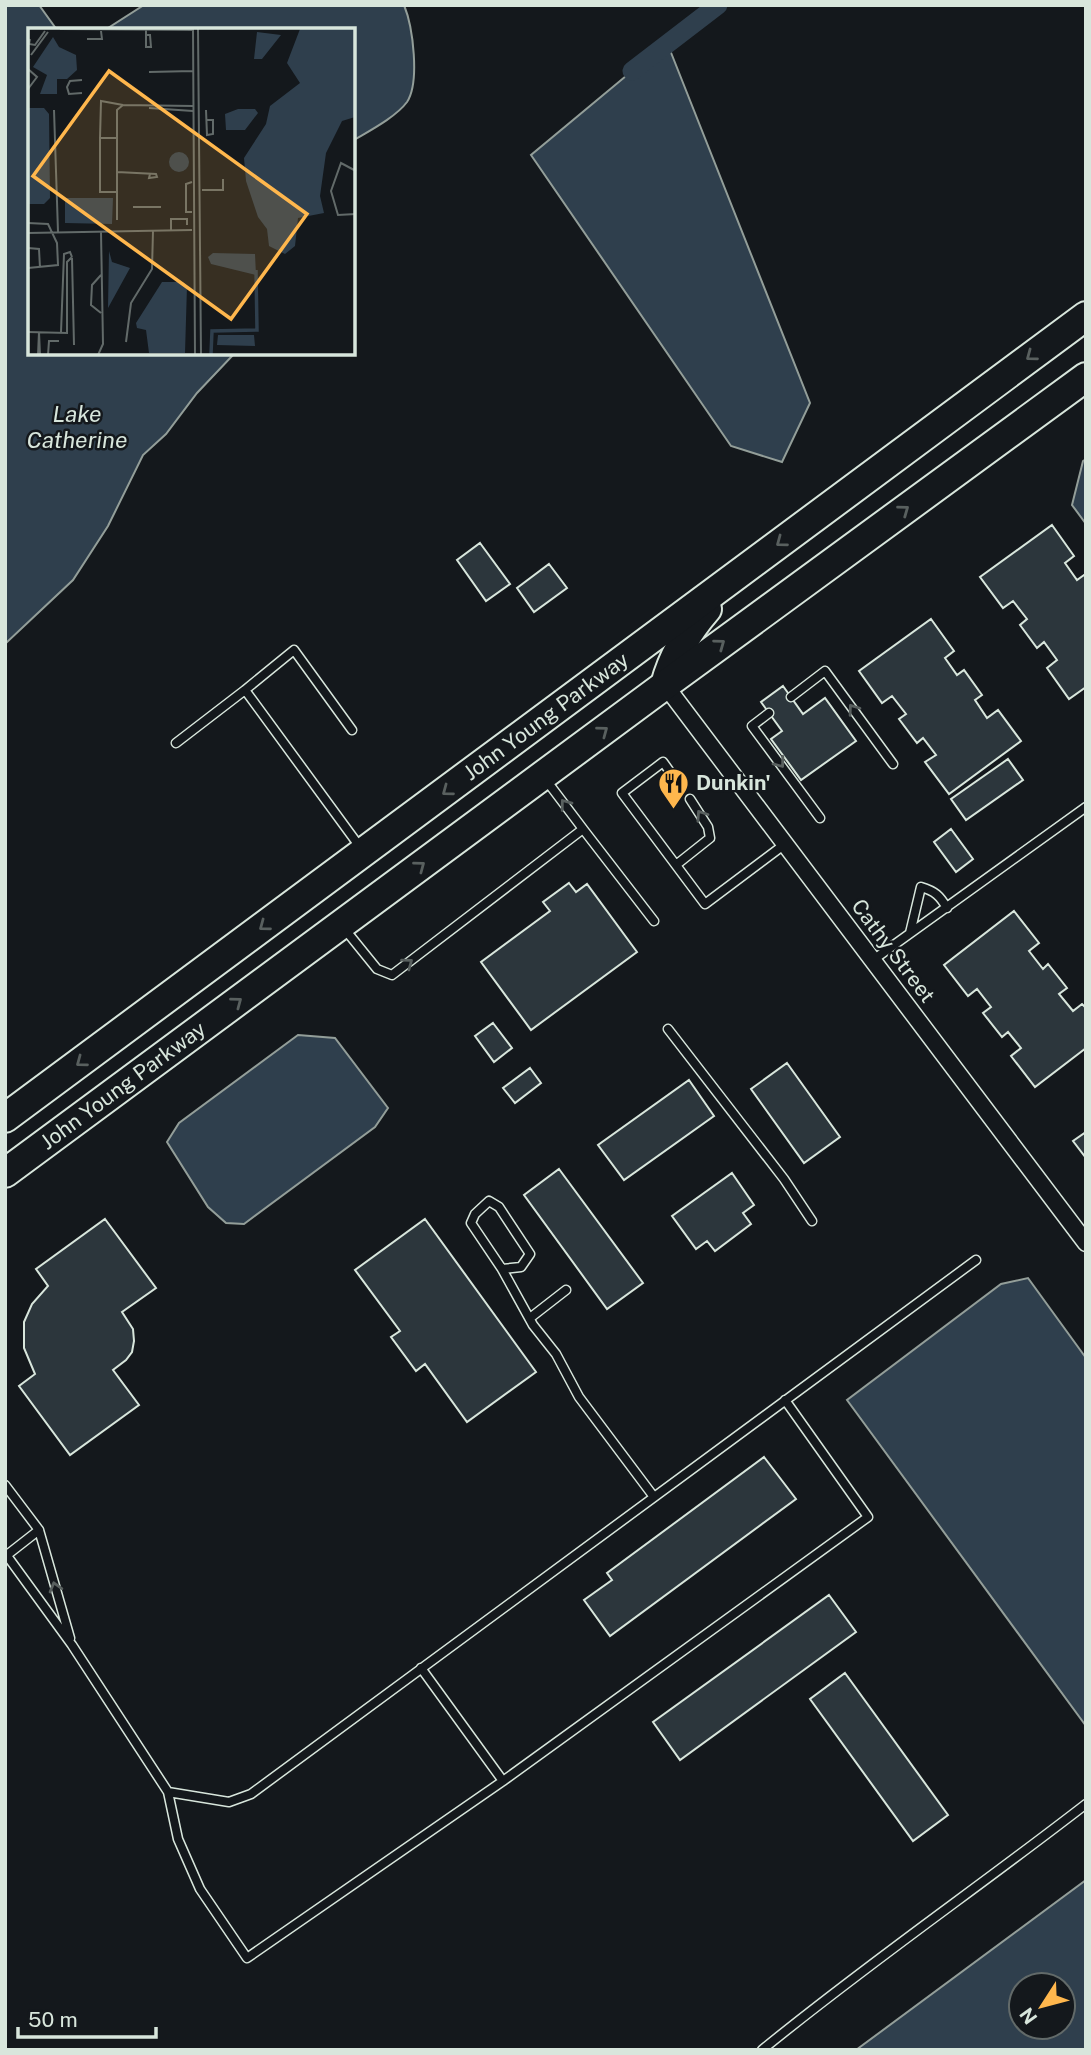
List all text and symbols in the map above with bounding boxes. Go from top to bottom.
inset map [28,28,355,355]
one-way arrow [1026,348,1039,361]
water label: Lake Catherine [27,400,127,453]
one-way arrow [896,506,909,518]
one-way arrow [777,534,789,546]
one-way arrow [713,640,725,652]
street label: John Young Parkway [459,647,633,785]
one-way arrow [848,704,861,717]
one-way arrow [595,726,608,739]
one-way arrow [772,756,784,768]
restaurant icon: Dunkin' [656,766,690,810]
place label: Dunkin' [696,770,771,795]
one-way arrow [442,782,455,795]
one-way arrow [560,799,573,812]
one-way arrow [696,810,709,823]
one-way arrow [412,862,425,874]
street label: Cathy Street [846,894,940,1007]
one-way arrow [259,918,272,930]
one-way arrow [400,958,413,971]
one-way arrow [229,997,242,1010]
street label: John Young Parkway [35,1016,210,1154]
one-way arrow [76,1053,89,1066]
one-way arrow [49,1581,64,1593]
north arrow [1007,1971,1077,2041]
scale bar [18,1996,156,2040]
text: N [1015,2004,1042,2028]
text: 50 m [28,2007,78,2032]

